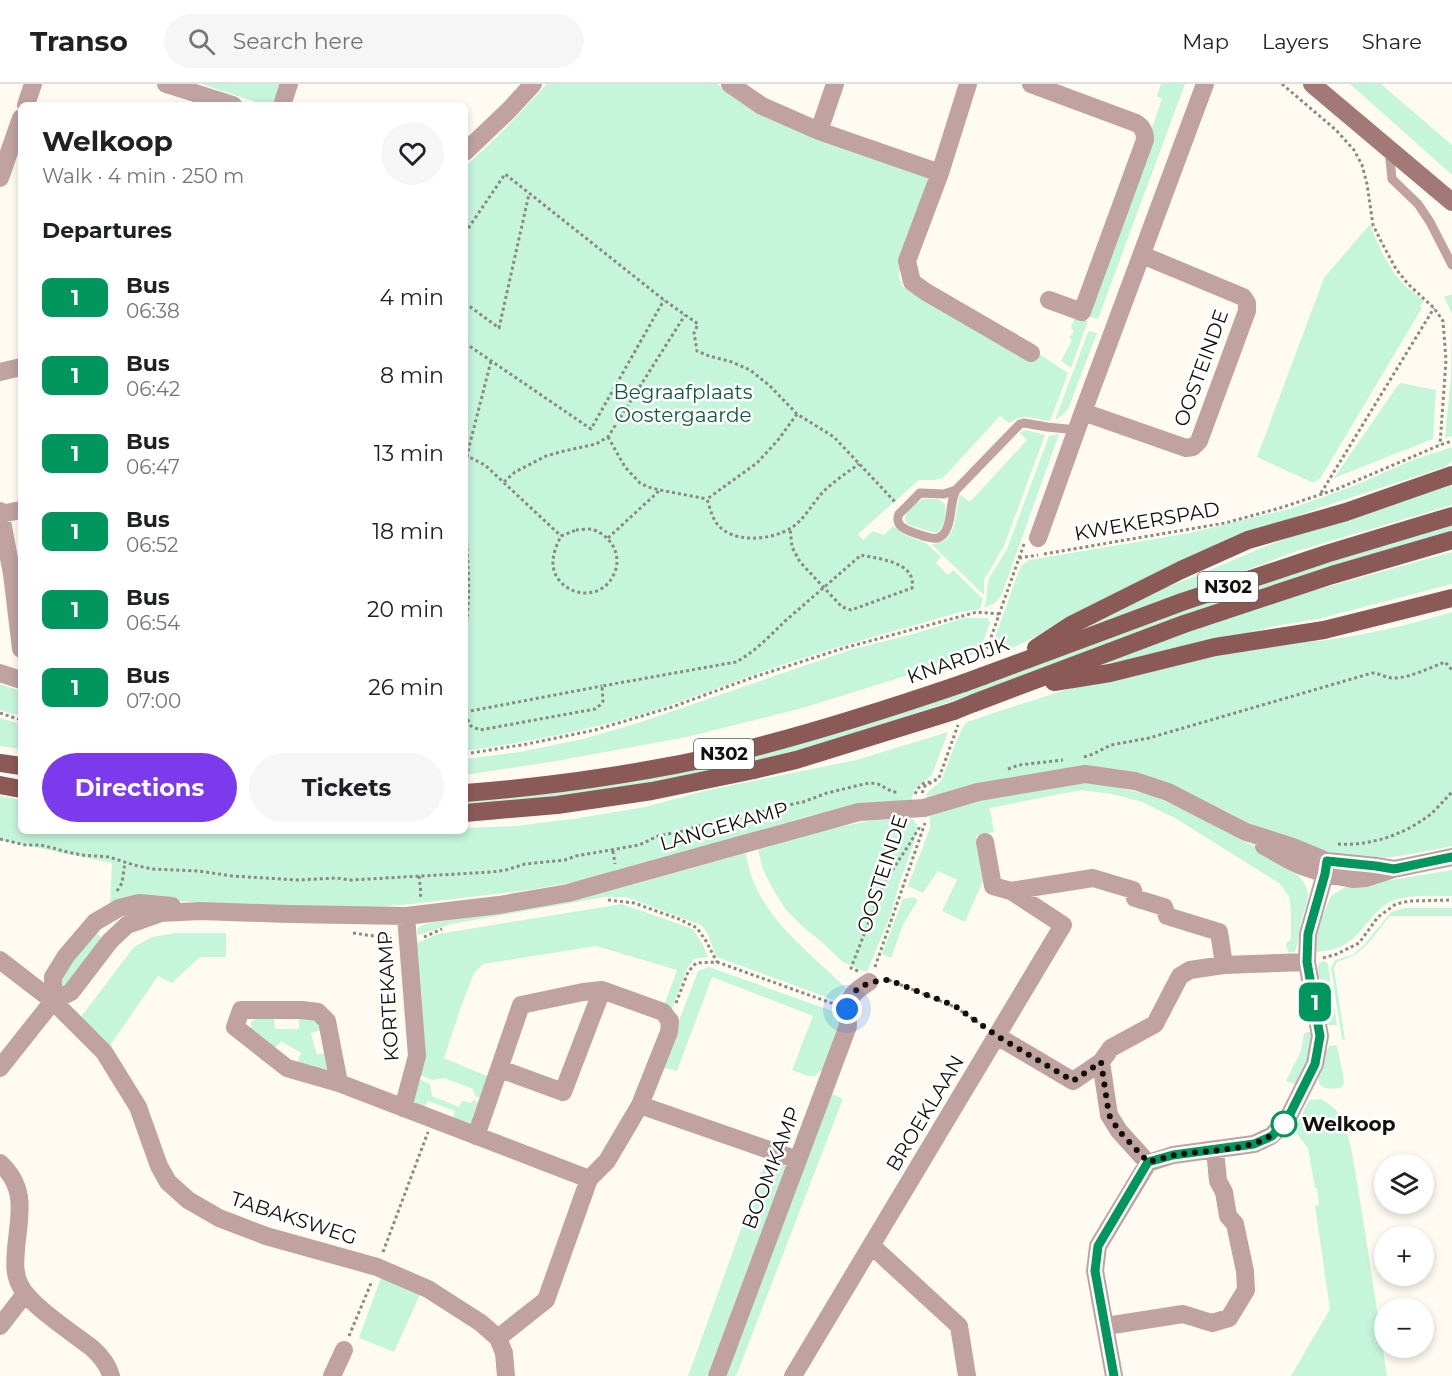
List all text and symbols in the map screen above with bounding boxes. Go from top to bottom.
search box [164,14,584,68]
text: Transo [30,24,128,58]
icon: search [185,25,218,58]
text: Search here [233,28,364,55]
text: Map [1182,29,1229,54]
text: Layers [1262,29,1329,54]
text: Share [1362,29,1422,54]
button: heart [381,122,444,185]
text: Welkoop [42,124,173,158]
text: Walk · 4 min · 250 m [42,164,244,188]
text: Departures [42,217,172,244]
text: Bus [126,272,170,299]
text: 4 min [380,284,444,311]
text: 1 [71,285,79,310]
text: 06:38 [126,299,180,323]
street label: OOSTEINDE [1169,306,1233,430]
text: Bus [126,350,170,377]
text: 8 min [380,362,444,389]
text: 1 [71,363,79,388]
text: 06:42 [126,377,180,401]
park label: Begraafplaats Oostergaarde [614,380,753,427]
text: Bus [126,428,170,455]
text: 13 min [374,440,444,467]
text: 1 [71,441,79,466]
text: 06:47 [126,455,180,479]
street label: KWEKERSPAD [1072,496,1222,546]
text: Bus [126,506,170,533]
text: 18 min [372,518,444,545]
text: 1 [71,519,79,544]
text: 06:52 [126,533,178,557]
road number: N302 [1198,572,1258,602]
text: Bus [126,584,170,611]
text: 20 min [367,596,444,623]
text: 1 [71,597,79,622]
text: 06:54 [126,611,180,635]
street label: KNARDIJK [904,631,1013,689]
text: Bus [126,662,170,689]
text: 26 min [368,674,444,701]
text: 1 [71,675,79,700]
text: 07:00 [126,689,181,713]
road number: N302 [694,739,754,769]
button: Directions [42,753,237,822]
button: Tickets [249,753,444,822]
street label: LANGEKAMP [657,796,791,856]
street label: OOSTEINDE [852,812,912,936]
street label: KORTEKAMP [373,930,403,1062]
line badge: 1 [1296,982,1334,1022]
text: 1 [1311,990,1319,1015]
your location [832,994,862,1024]
street label: BROEKLAAN [881,1051,969,1175]
street label: BOOMKAMP [737,1103,805,1233]
marker: Welkoop [1271,1111,1297,1137]
place label: Welkoop [1302,1112,1396,1136]
map controls [1374,1154,1434,1358]
button: layers [1374,1154,1434,1214]
street label: TABAKSWEG [228,1186,360,1250]
button: + [1374,1226,1434,1286]
button: − [1374,1298,1434,1358]

